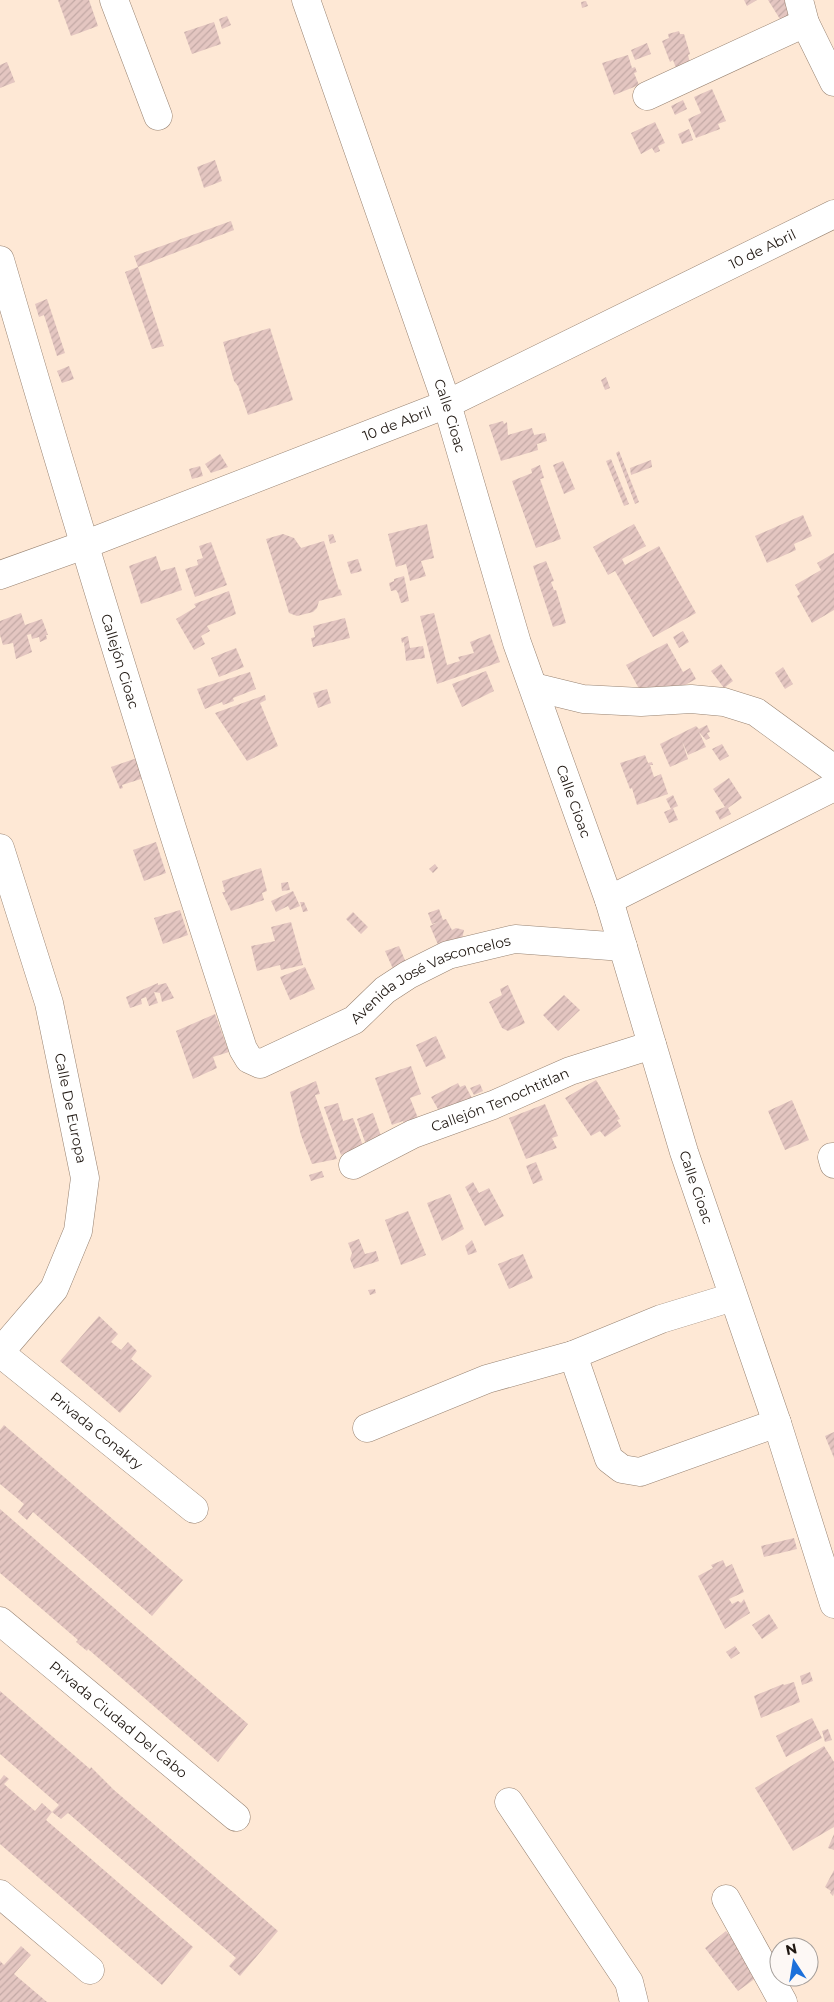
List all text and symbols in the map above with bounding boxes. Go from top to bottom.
street label: 10 de Abril [726,225,799,273]
street label: Calle Cioac [430,376,470,455]
street label: 10 de Abril [360,402,434,445]
street label: Callejón Cioac [97,612,143,711]
street label: Calle Cioac [552,762,595,840]
street label: Avenida José Vasconcelos [347,931,512,1028]
street label: Calle De Europa [51,1052,91,1165]
street label: Callejón Tenochtitlan [428,1064,572,1136]
street label: Calle Cioac [675,1148,717,1226]
street label: Privada Conakry [47,1388,147,1474]
street label: Privada Ciudad Del Cabo [46,1657,191,1782]
north arrow [769,1937,819,1987]
text: N [784,1939,799,1959]

